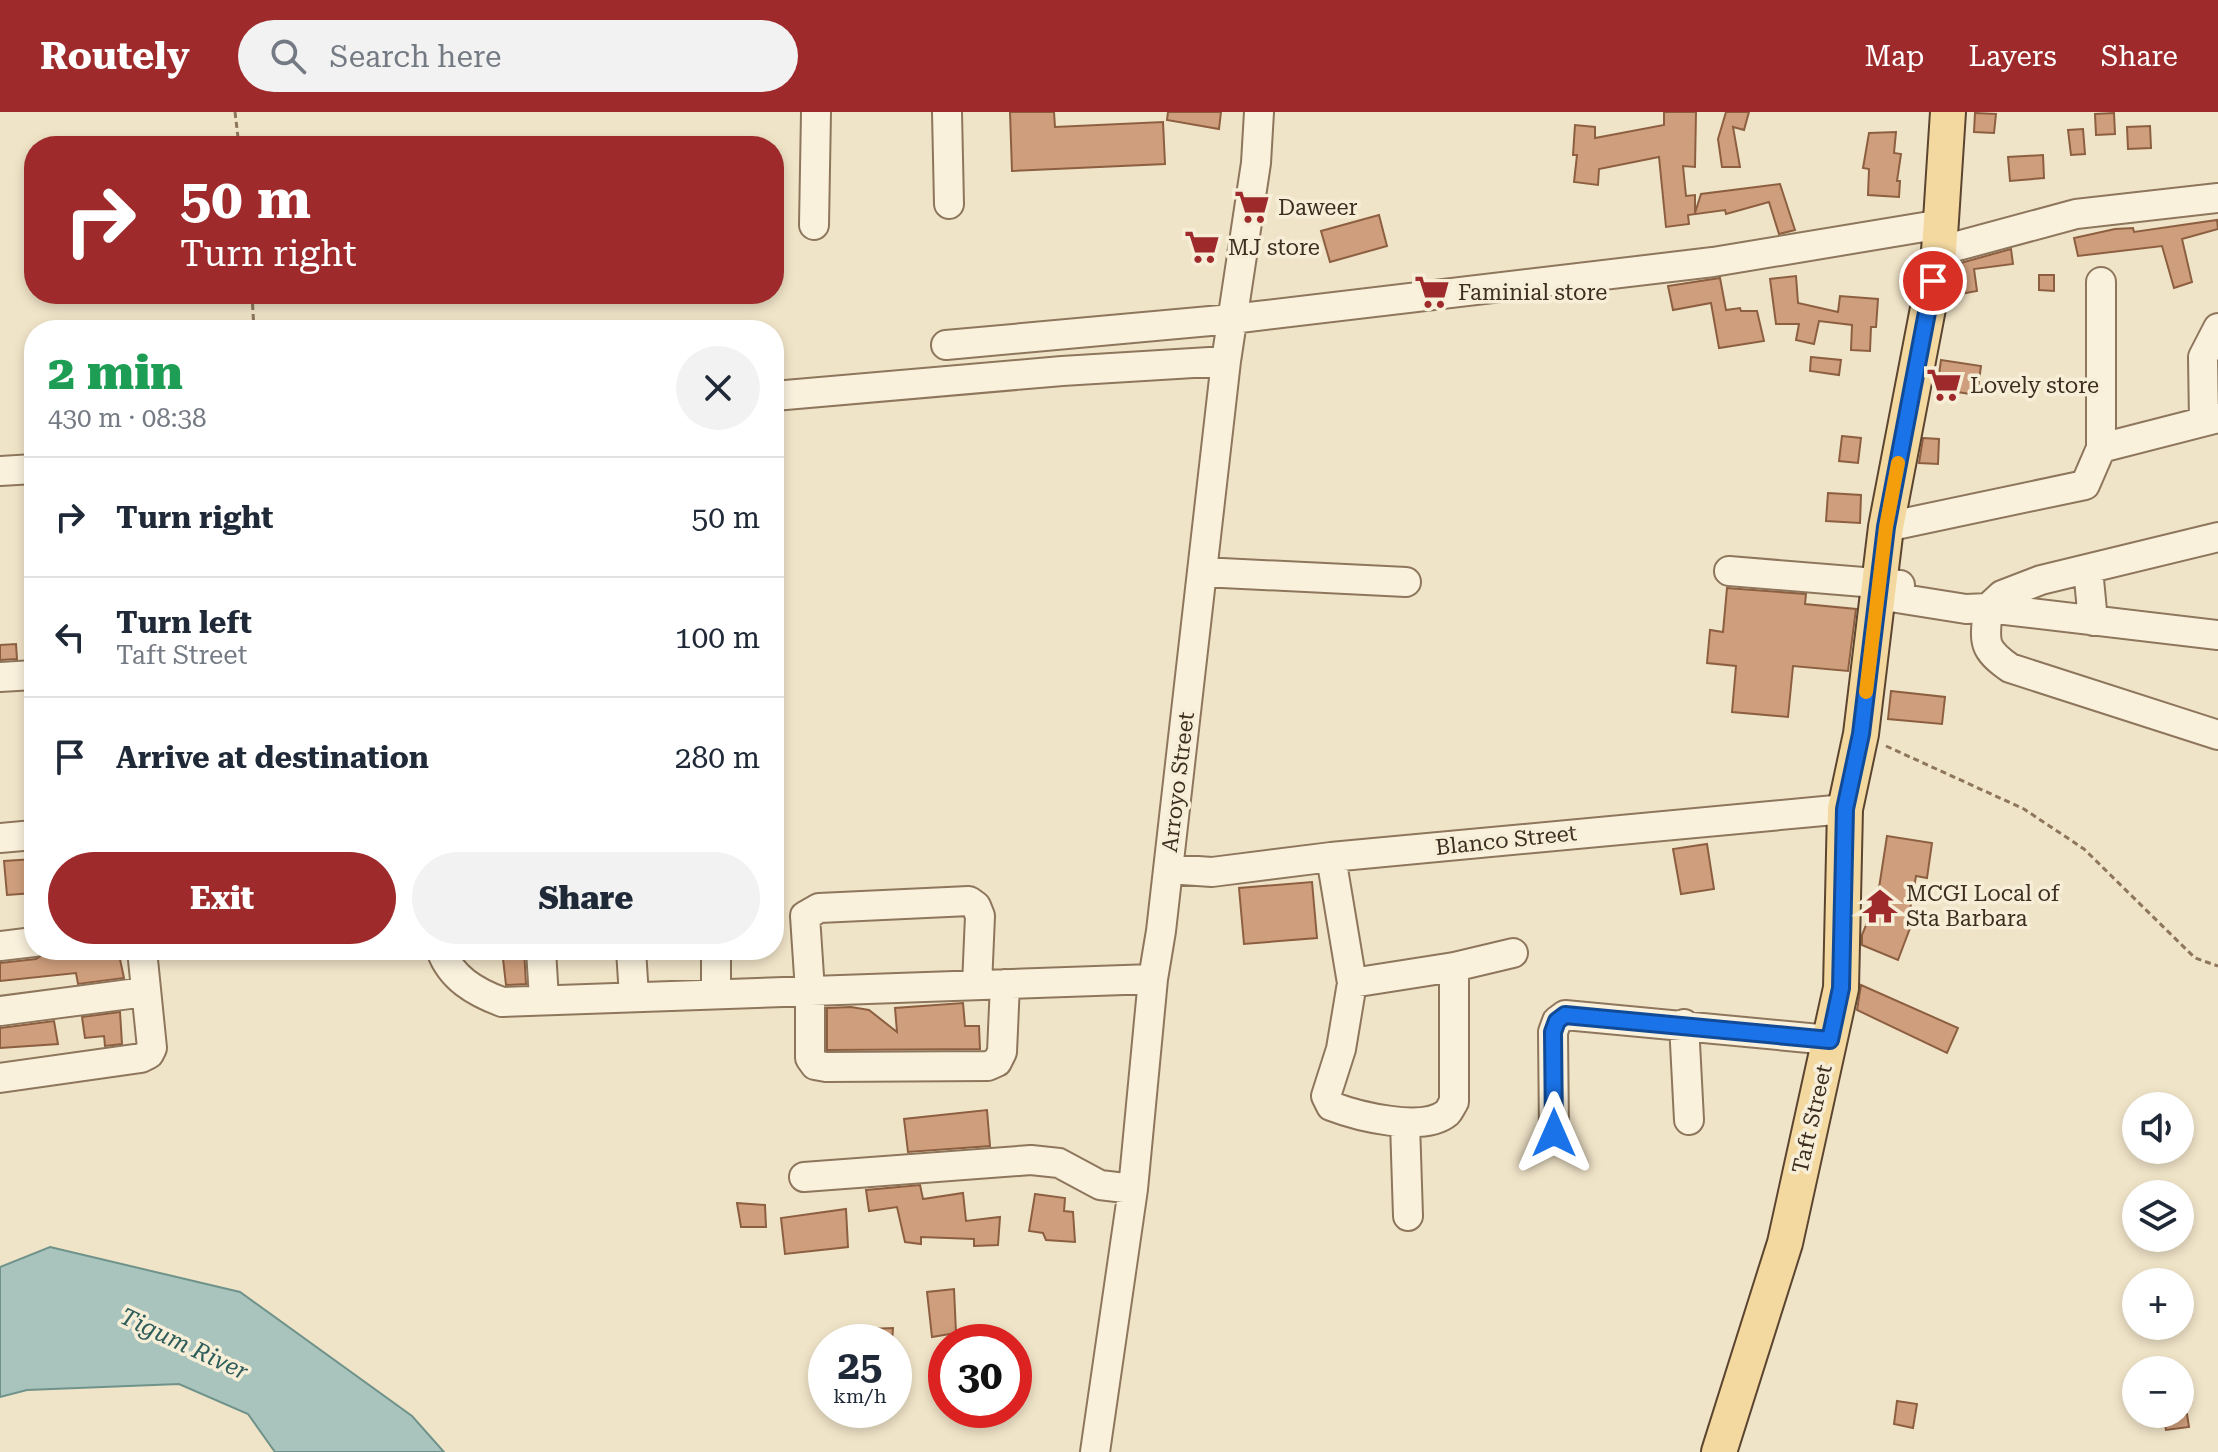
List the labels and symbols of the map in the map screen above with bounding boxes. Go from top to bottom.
supermarket icon: Daweer [1233,188,1271,226]
place label: Daweer [1278,195,1358,220]
supermarket icon: MJ store [1183,228,1221,266]
place label: MJ store [1228,235,1320,260]
pin [1899,247,1967,315]
supermarket icon: Faminial store [1413,273,1451,311]
place label: Faminial store [1458,280,1607,305]
supermarket icon: Lovely store [1925,366,1963,404]
place label: Lovely store [1970,373,2099,398]
street label: Arroyo Street [1157,710,1199,854]
street label: Blanco Street [1434,820,1578,860]
place label: MCGI Local of Sta Barbara [1906,881,2061,931]
temple icon: MCGI Local of Sta Barbara [1861,887,1899,925]
street label: Taft Street [1787,1062,1837,1176]
position arrow [1512,1091,1596,1175]
water label: Tigum River [115,1302,253,1386]
speed limit sign: 30 [928,1324,1032,1428]

